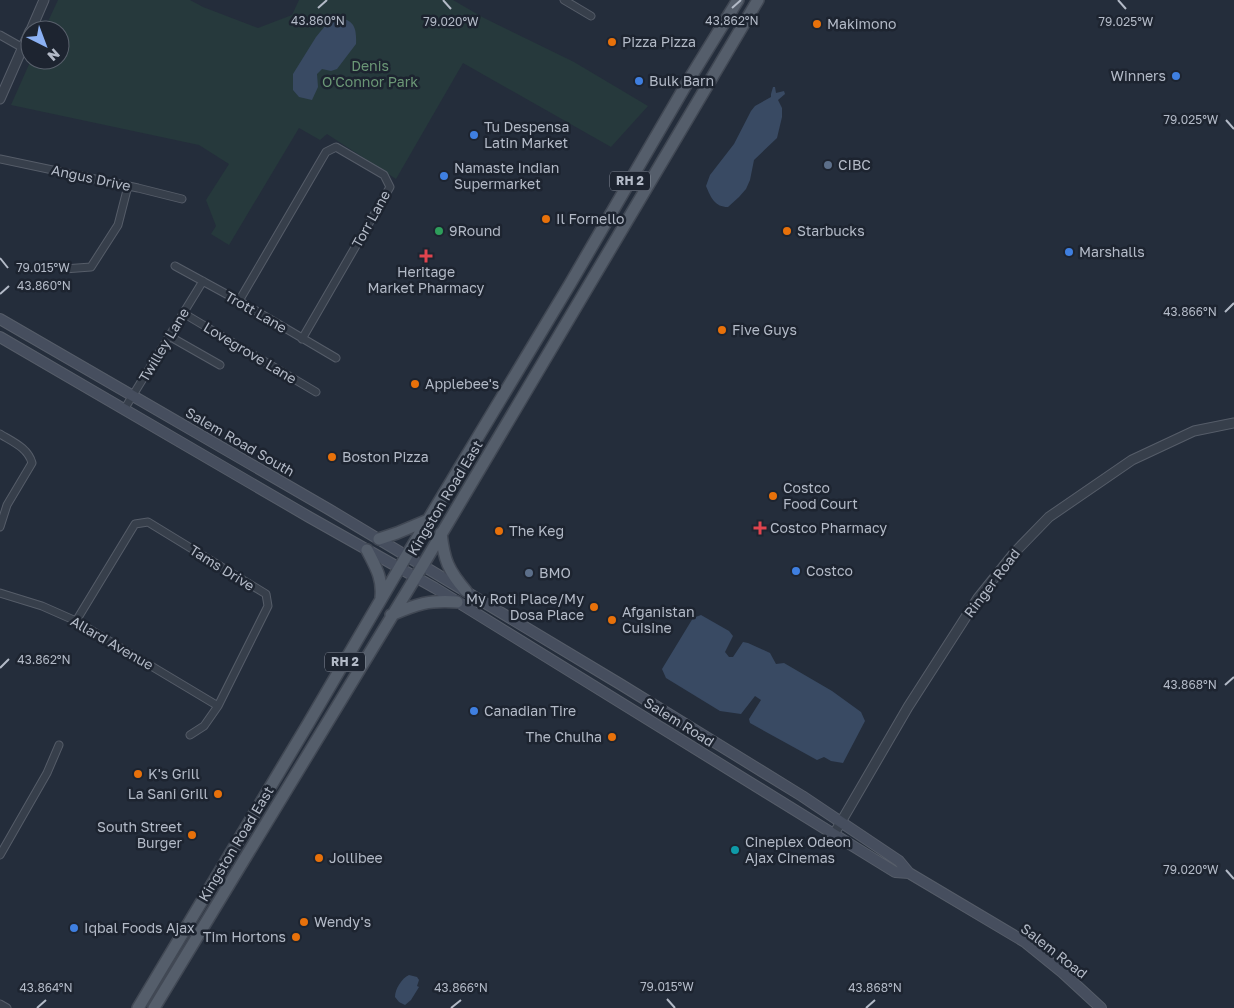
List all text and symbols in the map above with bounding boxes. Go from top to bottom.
text: 43.860°N [291,13,345,28]
text: 43.862°N [705,13,759,28]
text: 79.020°W [423,14,479,29]
text: 79.025°W [1099,14,1154,29]
place label: Makimono [827,15,896,32]
marker: Makimono [811,18,823,30]
north arrow [20,20,70,70]
place label: Pizza Pizza [622,33,696,50]
marker: Pizza Pizza [606,36,618,48]
text: N [44,45,64,65]
park label: Denis O'Connor Park [322,57,418,90]
place label: Winners [1111,67,1166,84]
marker: Winners [1170,70,1182,82]
place label: Bulk Barn [649,72,714,89]
marker: Bulk Barn [633,75,645,87]
text: 79.025°W [1164,112,1219,127]
place label: Tu Despensa Latin Market [484,118,569,151]
marker: Tu Despensa Latin Market [468,129,480,141]
place label: CIBC [838,156,871,173]
place label: Namaste Indian Supermarket [454,159,559,192]
marker: CIBC [822,159,834,171]
street label: Angus Drive [50,161,132,194]
marker: Namaste Indian Supermarket [438,170,450,182]
road number: RH 2 [610,172,650,190]
street label: Torr Lane [348,187,393,250]
place label: Il Fornello [556,210,624,227]
marker: Il Fornello [540,213,552,225]
place label: 9Round [449,222,501,239]
place label: Starbucks [797,222,865,239]
marker: 9Round [433,225,445,237]
marker: Starbucks [781,225,793,237]
place label: Marshalls [1079,243,1145,260]
marker: Marshalls [1063,246,1075,258]
marker: Heritage Market Pharmacy [420,250,432,262]
text: 79.015°W [16,260,70,275]
place label: Heritage Market Pharmacy [368,263,485,296]
text: 43.860°N [17,278,71,293]
street label: Trott Lane [222,287,290,336]
text: 43.866°N [1163,304,1217,319]
street label: Twilley Lane [135,305,192,385]
street label: Lovegrove Lane [201,318,300,387]
place label: Five Guys [732,321,797,338]
marker: Five Guys [716,324,728,336]
place label: Applebee's [425,375,499,392]
marker: Applebee's [409,378,421,390]
street label: Salem Road South [183,403,298,480]
street label: Kingston Road East [403,437,486,558]
place label: Boston Pizza [342,448,429,465]
marker: Boston Pizza [326,451,338,463]
place label: Costco Food Court [783,479,858,512]
marker: Costco Food Court [767,490,779,502]
place label: Costco Pharmacy [770,519,887,536]
place label: The Keg [509,522,564,539]
marker: Costco Pharmacy [754,522,766,534]
marker: The Keg [493,525,505,537]
street label: Tams Drive [187,541,258,594]
street label: Ringer Road [960,545,1023,621]
place label: Costco [806,562,853,579]
place label: BMO [539,564,571,581]
marker: Costco [790,565,802,577]
marker: BMO [523,567,535,579]
place label: My Roti Place/My Dosa Place [466,590,584,623]
marker: My Roti Place/My Dosa Place [588,601,600,613]
place label: Afganistan Cuisine [622,603,695,636]
street label: Allard Avenue [68,612,157,673]
marker: Afganistan Cuisine [606,614,618,626]
text: 43.862°N [17,652,71,667]
road number: RH 2 [325,652,365,672]
text: 43.868°N [1163,677,1217,692]
street label: Salem Road [641,693,717,750]
place label: Canadian Tire [484,702,576,719]
marker: Canadian Tire [468,705,480,717]
place label: The Chulha [525,728,602,745]
marker: The Chulha [606,731,618,743]
place label: K's Grill [148,765,200,782]
marker: K's Grill [132,768,144,780]
street label: Kingston Road East [194,783,277,904]
place label: La Sani Grill [128,785,208,802]
marker: La Sani Grill [212,788,224,800]
place label: South Street Burger [97,818,183,851]
marker: South Street Burger [186,829,198,841]
place label: Cineplex Odeon Ajax Cinemas [745,833,851,866]
marker: Cineplex Odeon Ajax Cinemas [729,844,741,856]
place label: Jollibee [329,849,383,866]
marker: Jollibee [313,852,325,864]
text: 79.020°W [1163,862,1219,877]
place label: Wendy's [314,913,371,930]
marker: Wendy's [298,916,310,928]
place label: Iqbal Foods Ajax [84,919,195,936]
street label: Salem Road [1018,919,1091,982]
marker: Iqbal Foods Ajax [68,922,80,934]
place label: Tim Hortons [203,928,286,945]
marker: Tim Hortons [290,931,302,943]
text: 79.015°W [640,979,694,994]
text: 43.864°N [19,980,73,995]
text: 43.866°N [434,980,488,995]
text: 43.868°N [848,980,902,995]

